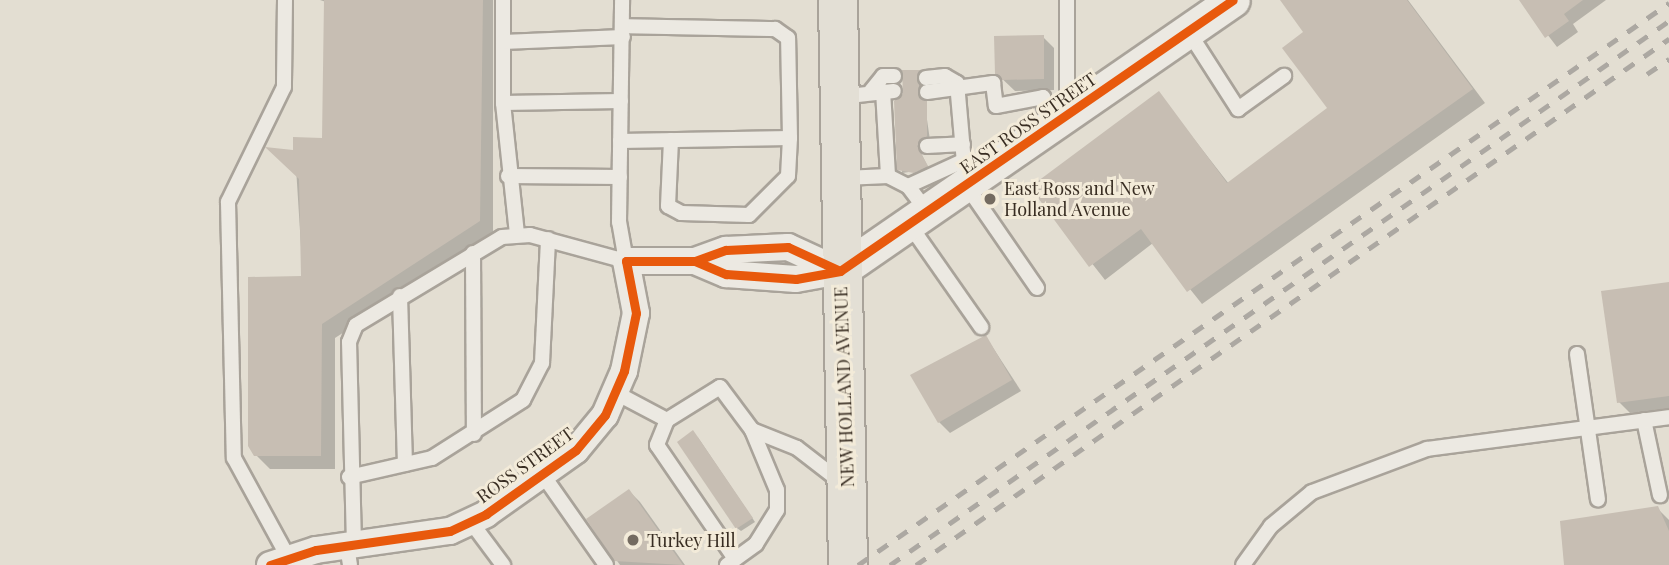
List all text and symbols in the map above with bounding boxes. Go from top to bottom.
street label: EAST ROSS STREET [955,68,1101,178]
place label: East Ross and New Holland Avenue [1004,178,1155,220]
marker: East Ross and New Holland Avenue [982,191,998,207]
street label: NEW HOLLAND AVENUE [830,286,858,488]
street label: ROSS STREET [472,423,578,507]
place label: Turkey Hill [647,529,736,551]
marker: Turkey Hill [625,532,641,548]

